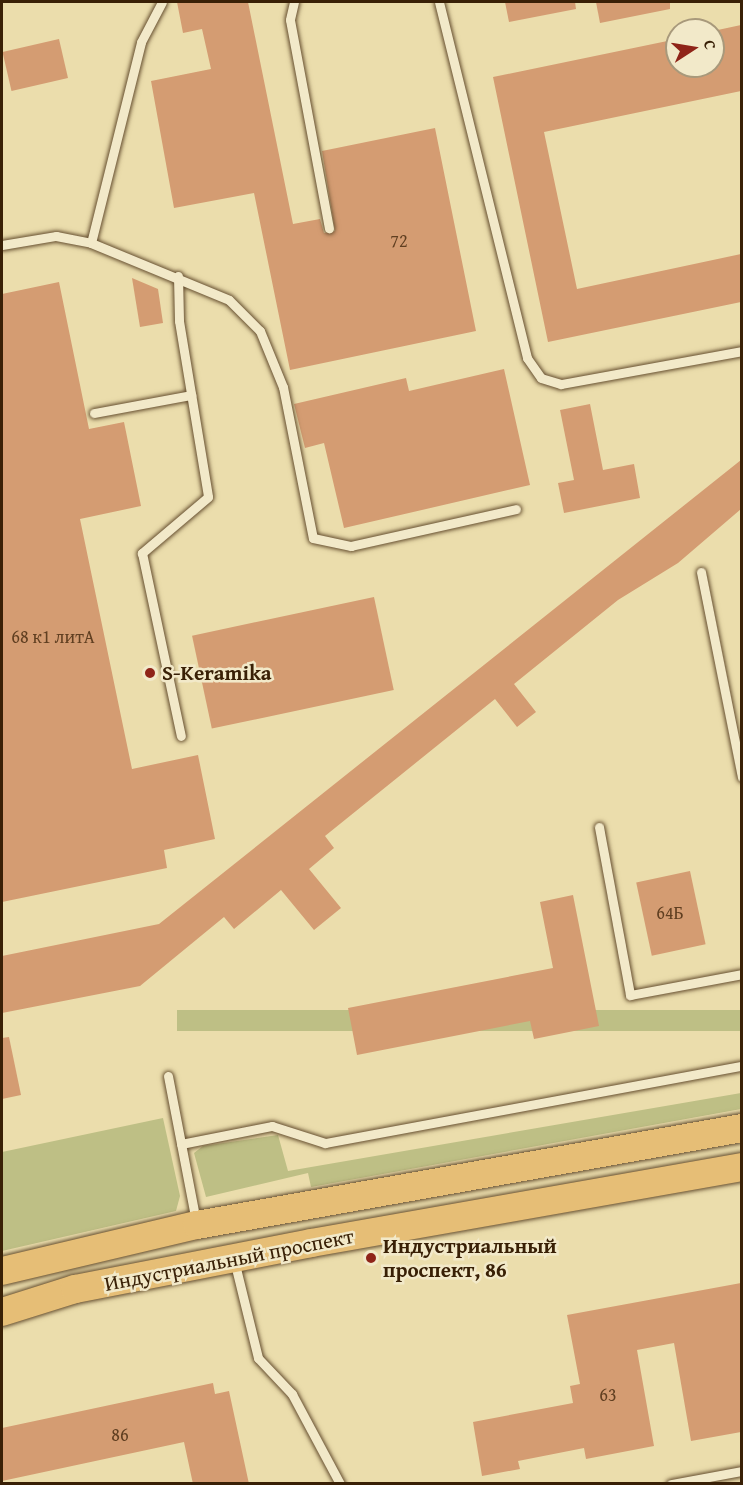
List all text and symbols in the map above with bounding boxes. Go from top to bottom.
north arrow [665,18,725,78]
text: С [698,38,723,52]
house number: 72 [390,230,408,252]
house number: 68 к1 литА [11,626,95,648]
place label: S-Keramika [162,660,272,686]
marker: S-Keramika [143,666,157,680]
house number: 64Б [656,902,684,924]
street label: Индустриальный проспект [102,1223,356,1297]
place label: Индустриальный проспект, 86 [383,1233,557,1283]
marker: Индустриальный проспект, 86 [364,1251,378,1265]
house number: 63 [599,1384,617,1406]
house number: 86 [111,1424,129,1446]

